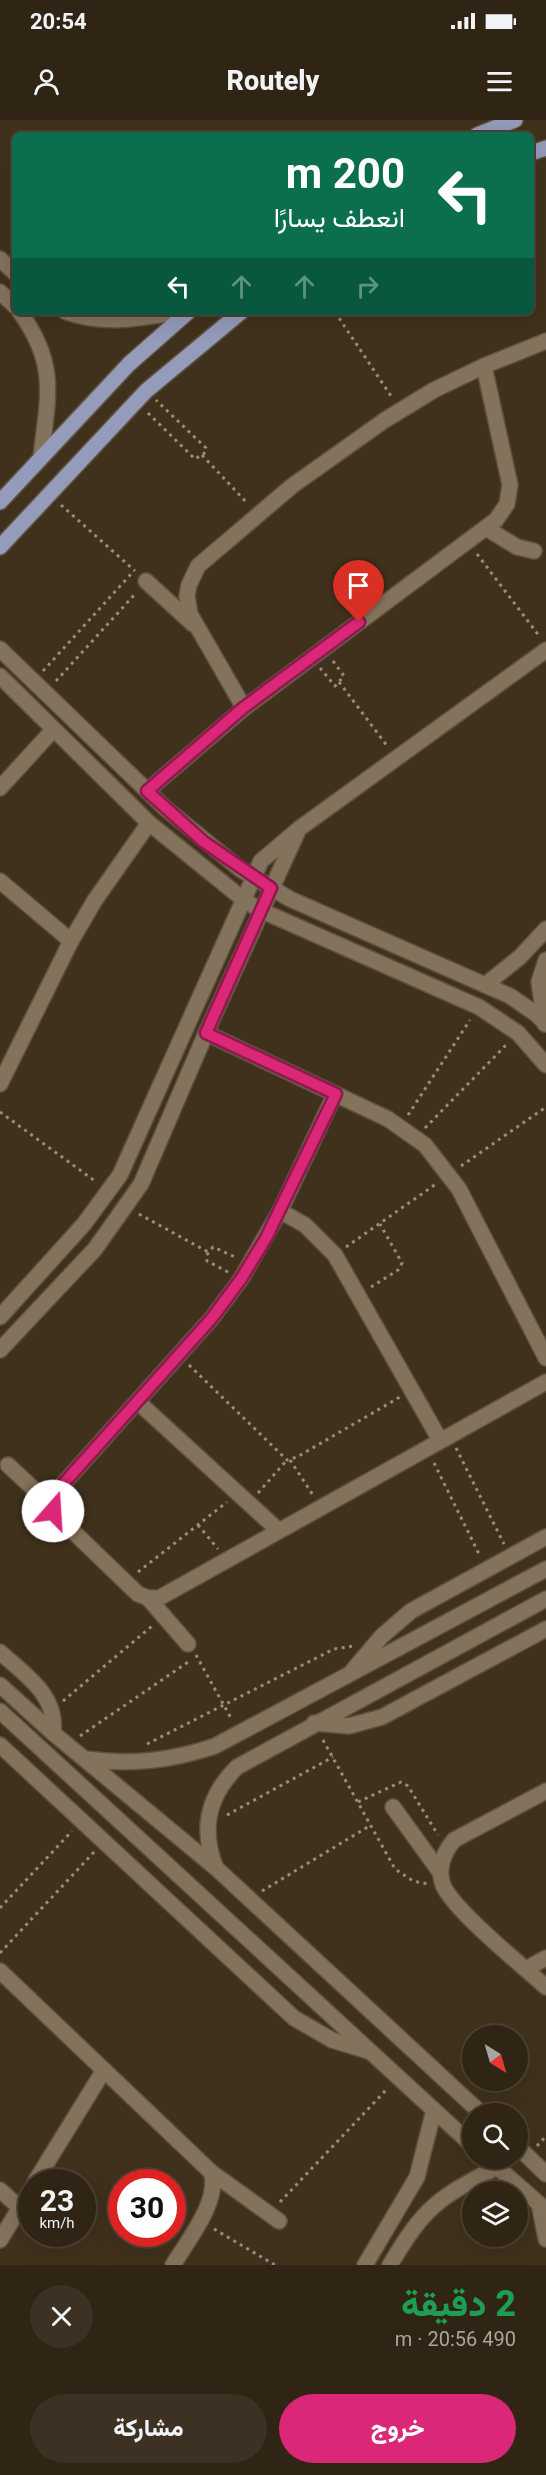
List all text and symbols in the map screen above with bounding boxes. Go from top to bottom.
text: 20:54 [30,9,87,34]
icon: person [30,65,63,98]
text: Routely [227,65,319,97]
icon: menu [483,65,516,98]
text: 200 m [286,149,405,198]
icon: left [426,156,504,234]
text: انعطف يسارًا [274,202,405,234]
icon: left [162,270,195,303]
icon: ahead [225,270,258,303]
icon: ahead [288,270,321,303]
icon: right [351,270,384,303]
pin [333,560,384,622]
icon: arrive [342,569,375,602]
position arrow [21,1479,85,1543]
north arrow [462,2025,528,2091]
map controls [462,2025,528,2247]
button: search [462,2103,528,2169]
speed limit sign: 30 [108,2169,186,2247]
button: layers [462,2181,528,2247]
text: 23 [40,2183,74,2218]
text: km/h [39,2214,75,2232]
text: 2 دقيقة [401,2283,516,2325]
button: close [30,2285,93,2348]
text: 490 m · 20:56 [395,2327,516,2351]
button: مشاركة [30,2394,267,2463]
button: خروج [279,2394,516,2463]

